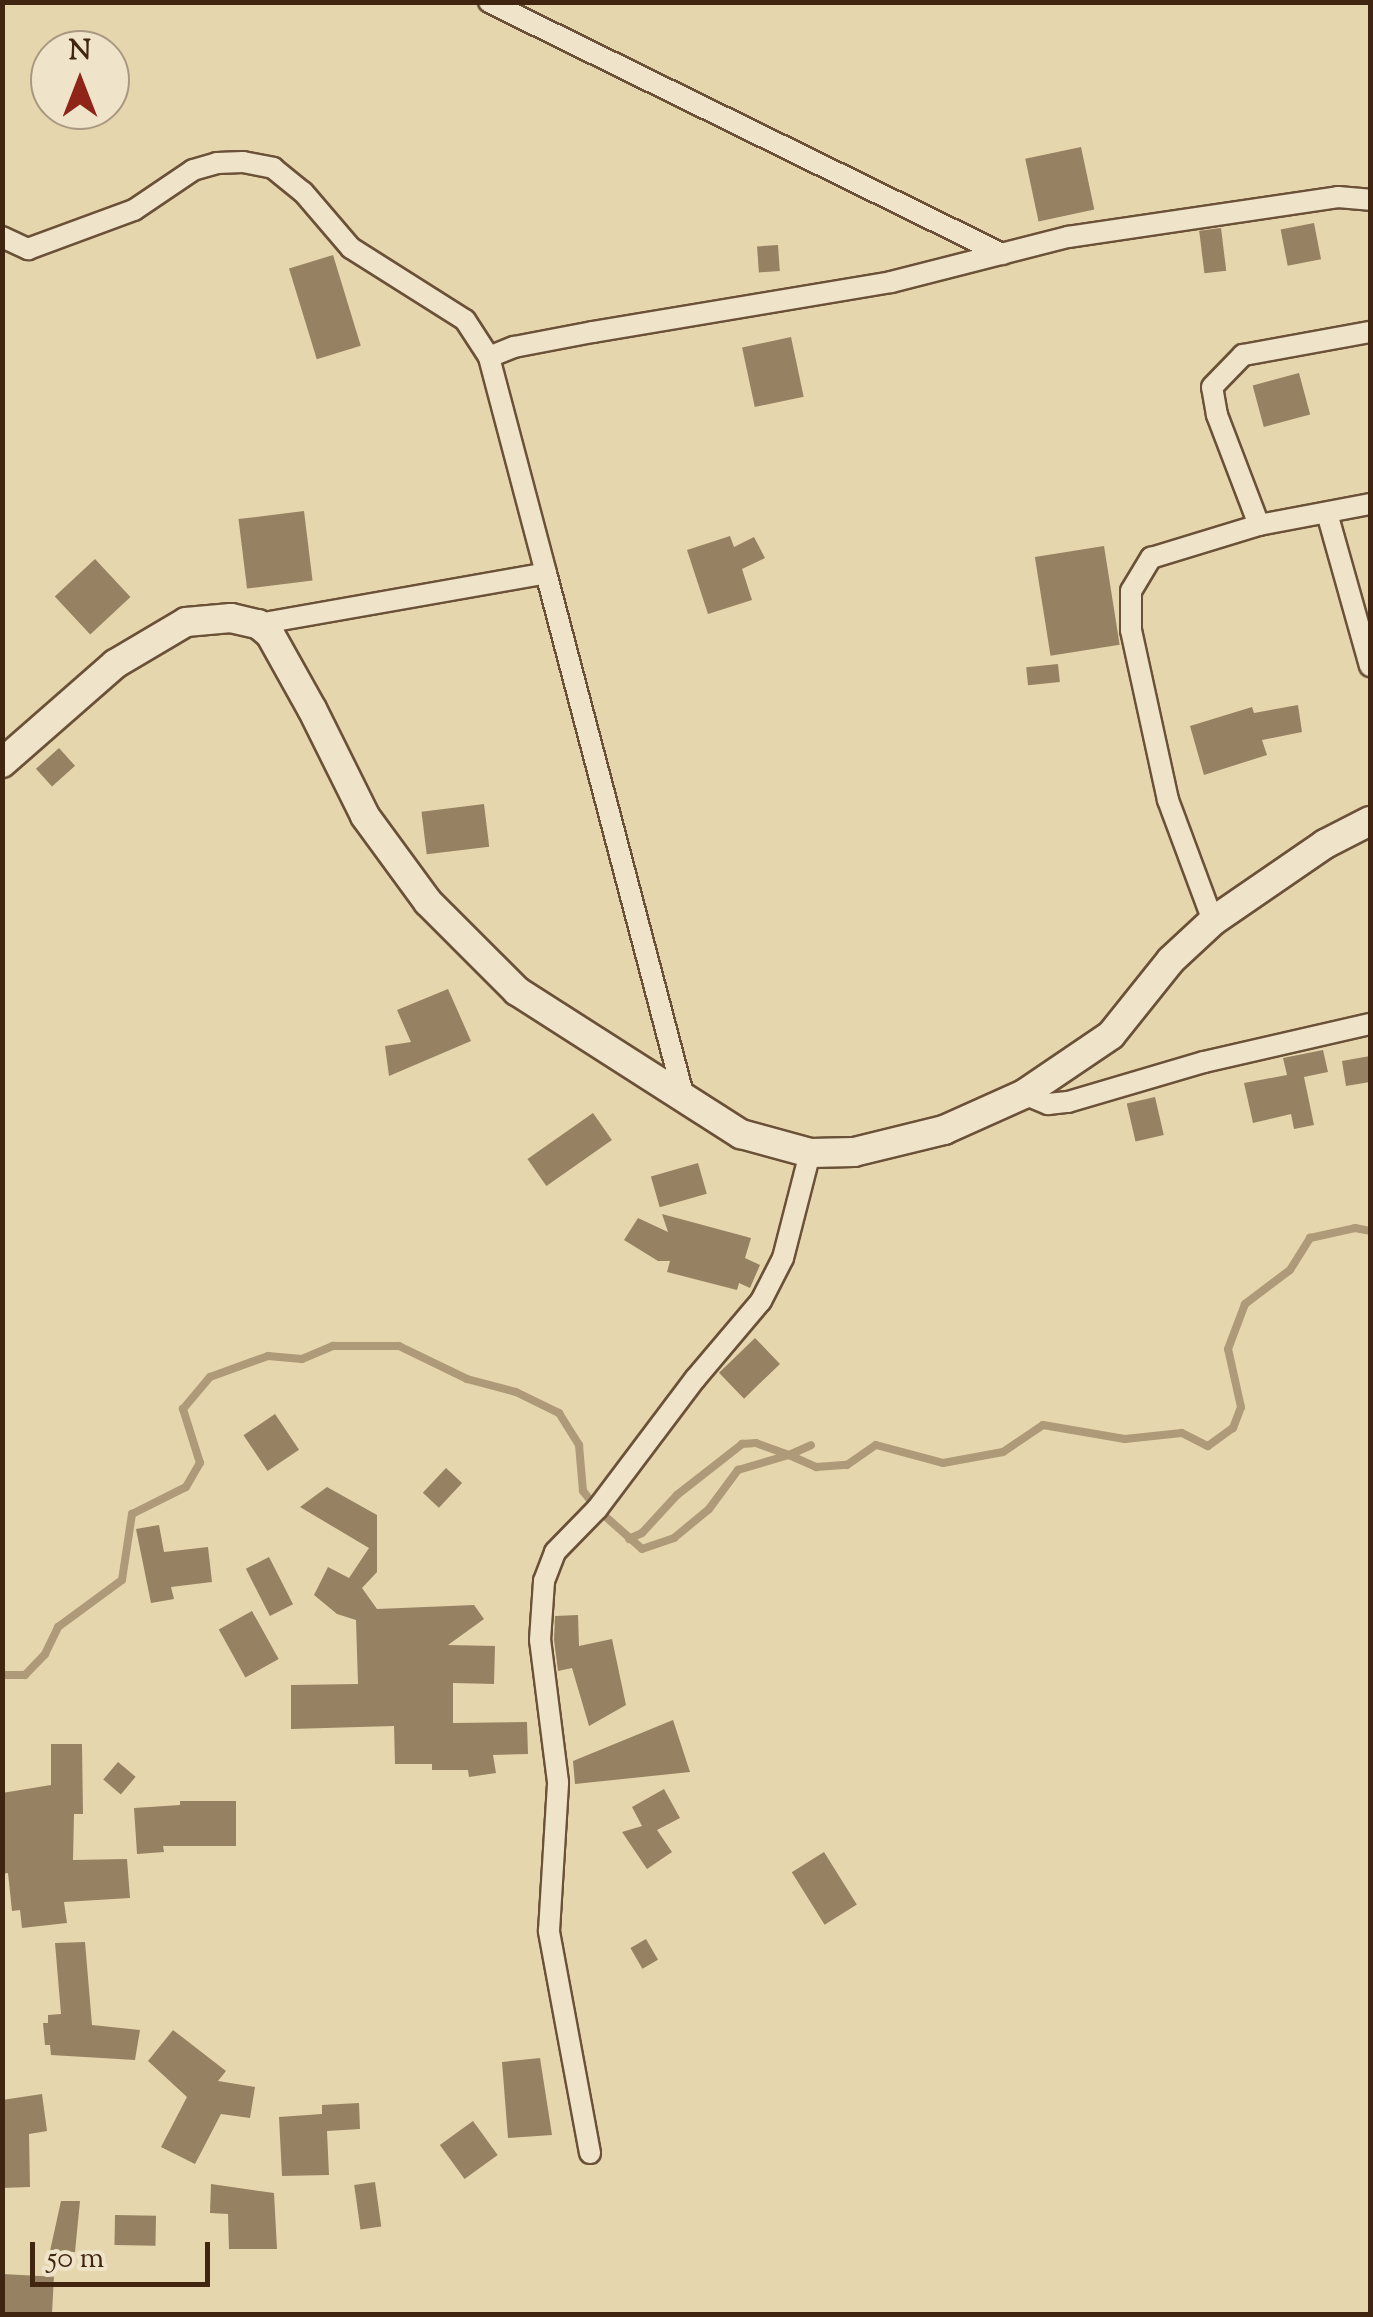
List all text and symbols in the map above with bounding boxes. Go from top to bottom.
north arrow [30,30,130,130]
text: N [69,32,91,72]
scale bar [35,2222,215,2284]
text: 50 m [47,2238,104,2281]

